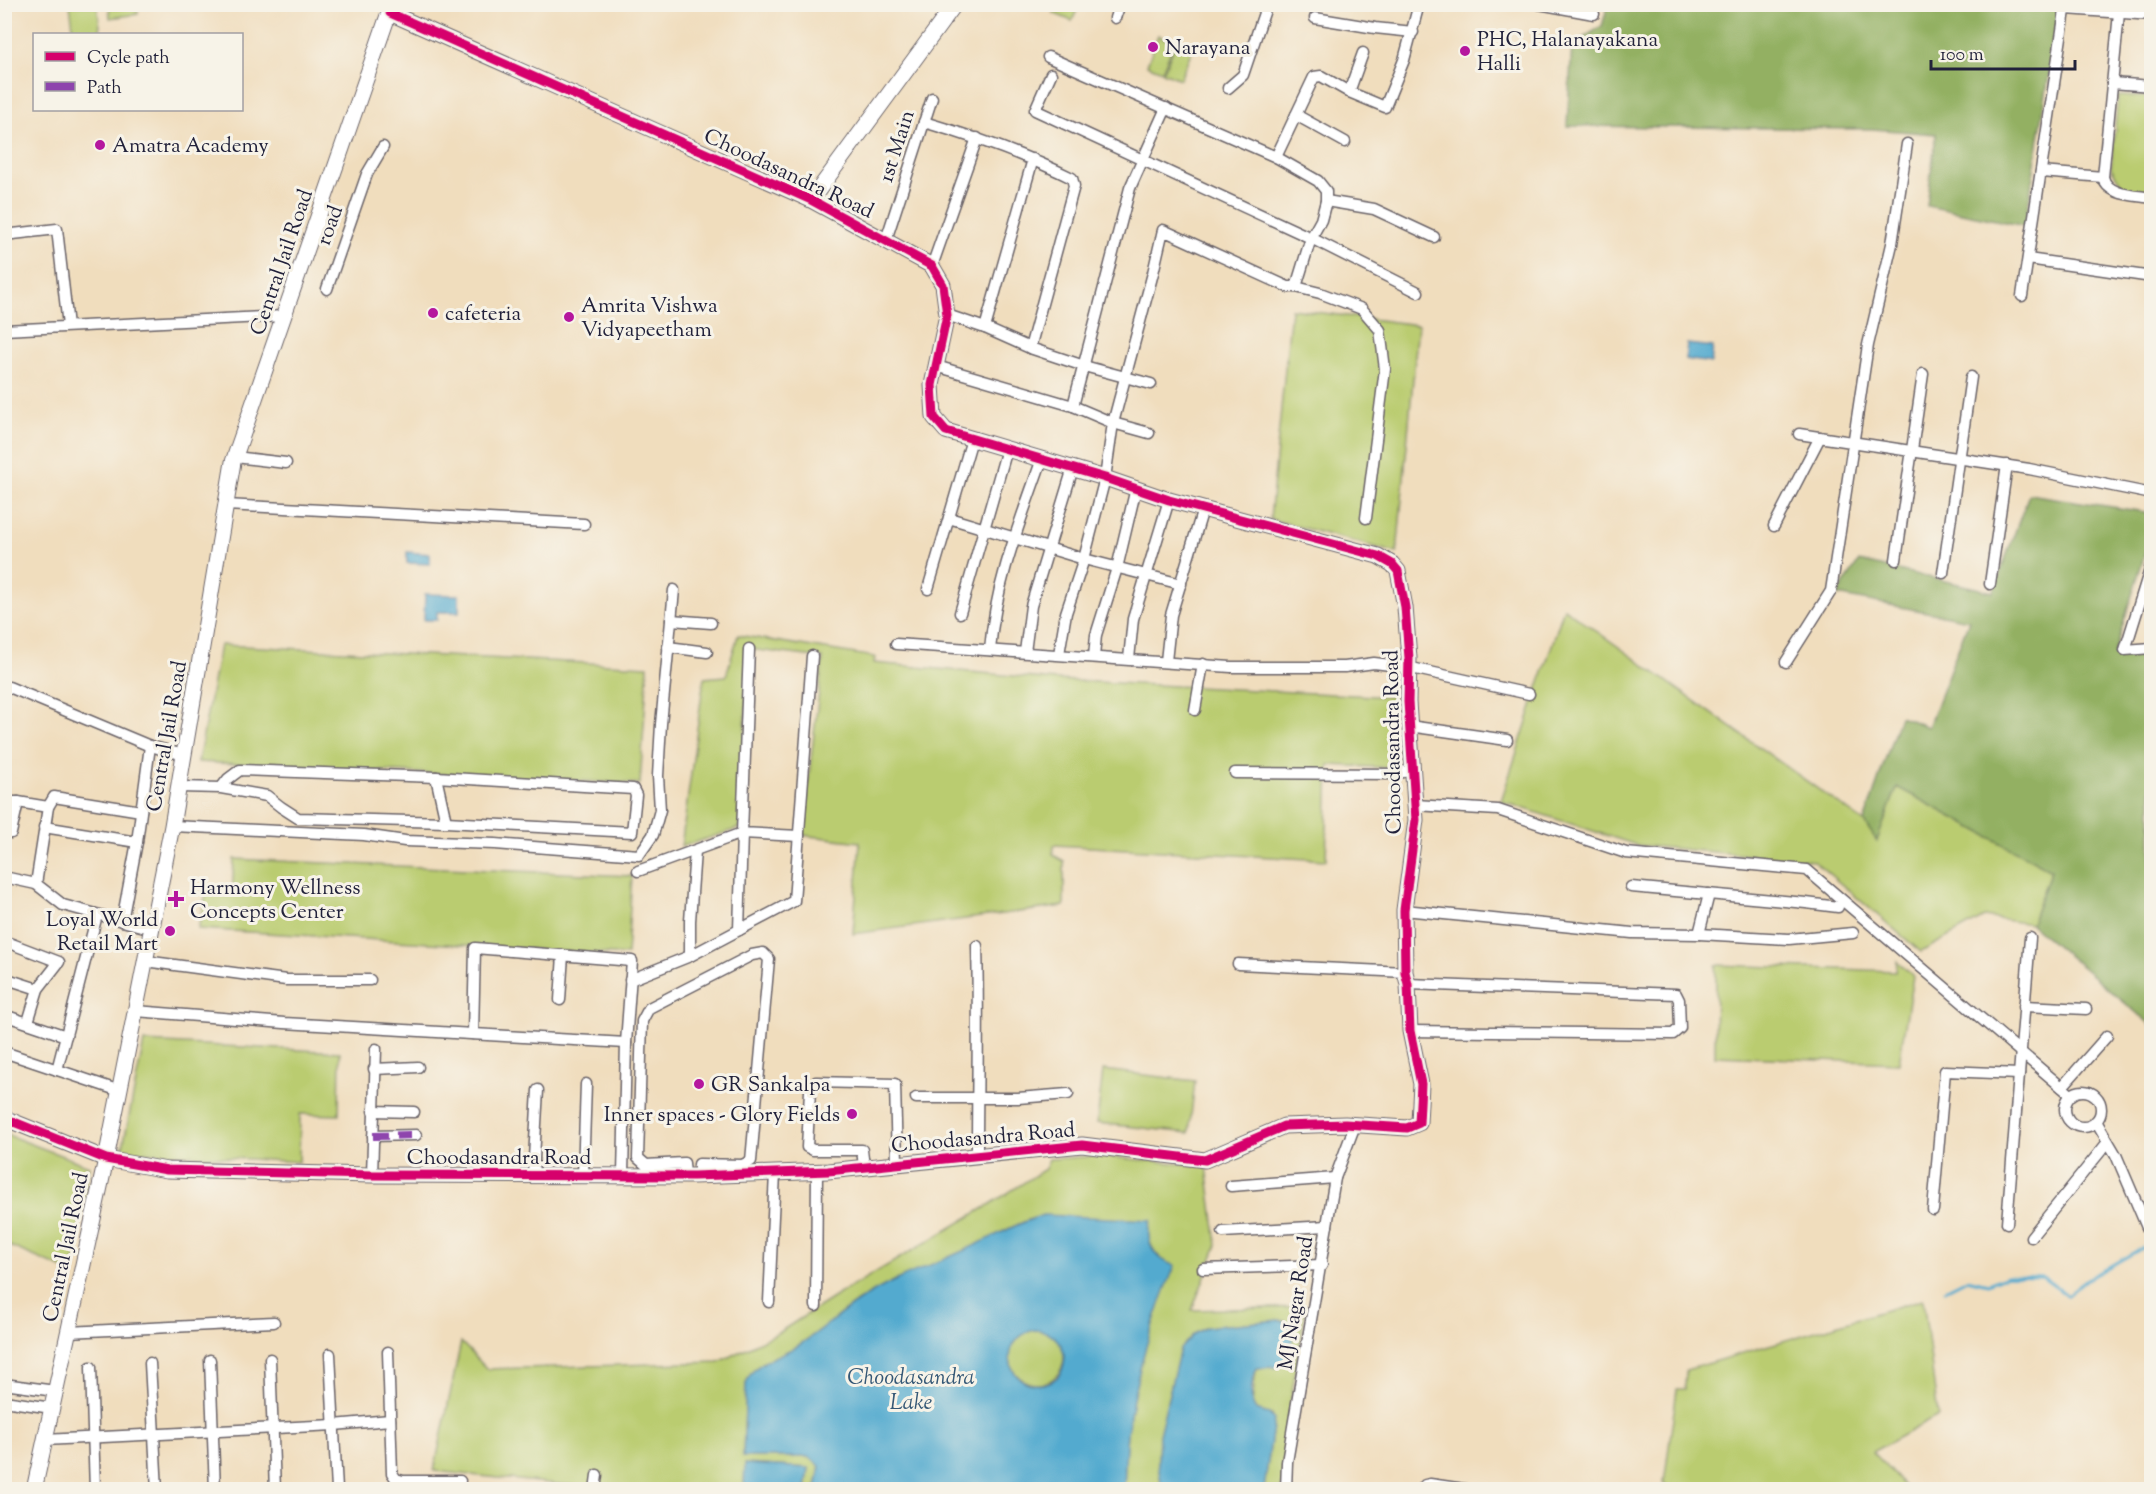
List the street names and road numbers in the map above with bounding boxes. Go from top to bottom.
street label: 1st Main [872,107,924,187]
street label: Choodasandra Road [698,122,878,227]
street label: Central Jail Road [244,185,322,340]
street label: road [310,201,352,250]
street label: Choodasandra Road [1377,649,1411,835]
street label: Central Jail Road [140,658,196,814]
street label: Choodasandra Road [890,1116,1077,1162]
street label: Choodasandra Road [407,1144,591,1174]
street label: Central Jail Road [36,1169,98,1325]
street label: MJ Nagar Road [1272,1234,1322,1372]

